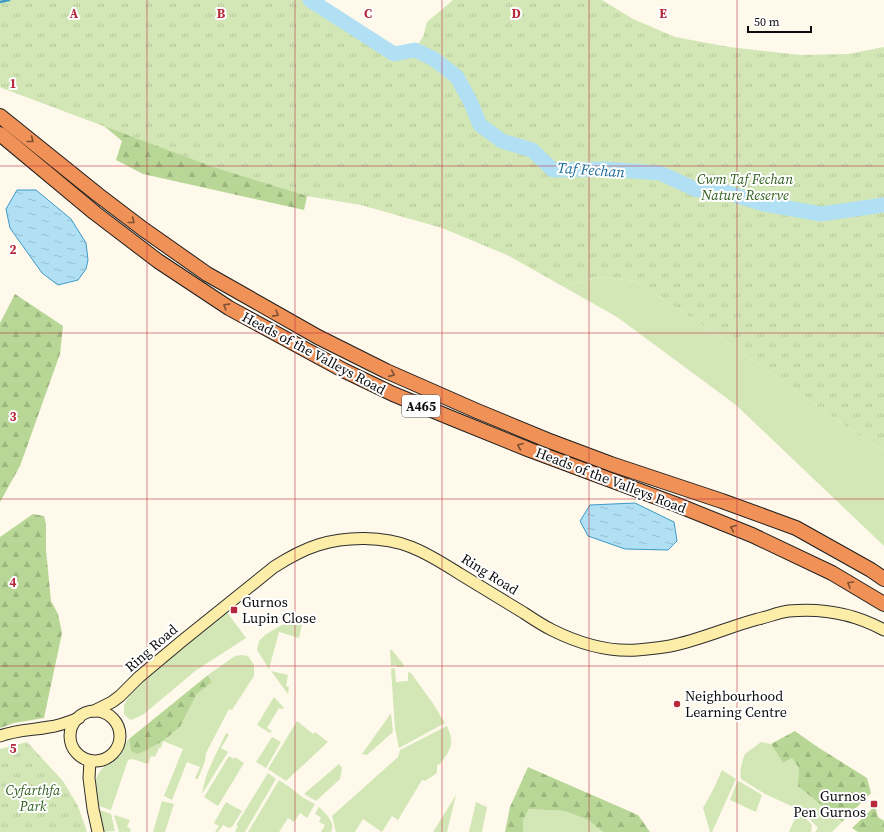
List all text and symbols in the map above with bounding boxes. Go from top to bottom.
text: A [70,5,79,22]
text: B [217,5,226,22]
text: C [364,5,372,22]
text: D [511,5,521,22]
text: E [659,5,667,22]
scale bar [748,8,811,34]
text: 50 m [754,14,780,30]
text: 1 [9,75,17,92]
one-way arrow [26,135,33,142]
water label: Taf Fechan [557,157,626,182]
park label: Cwm Taf Fechan Nature Reserve [697,169,793,205]
one-way arrow [127,216,134,223]
text: 2 [9,241,17,258]
one-way arrow [224,304,231,311]
street label: Heads of the Valleys Road [239,307,389,399]
one-way arrow [272,310,279,317]
one-way arrow [387,369,395,377]
road number: A465 [402,395,440,417]
text: 3 [9,408,17,425]
street label: Heads of the Valleys Road [533,442,689,518]
one-way arrow [517,443,525,451]
one-way arrow [730,524,737,532]
street label: Ring Road [458,549,522,599]
text: 4 [9,574,17,591]
one-way arrow [847,581,854,588]
place label: Gurnos Lupin Close [242,592,316,628]
marker: Gurnos Lupin Close [229,605,239,615]
street label: Ring Road [120,619,182,677]
place label: Neighbourhood Learning Centre [685,686,787,722]
marker: Neighbourhood Learning Centre [672,699,682,709]
text: 5 [9,740,17,757]
park label: Cyfarthfa Park [6,780,61,816]
place label: Gurnos Pen Gurnos [793,786,866,822]
marker: Gurnos Pen Gurnos [869,799,879,809]

